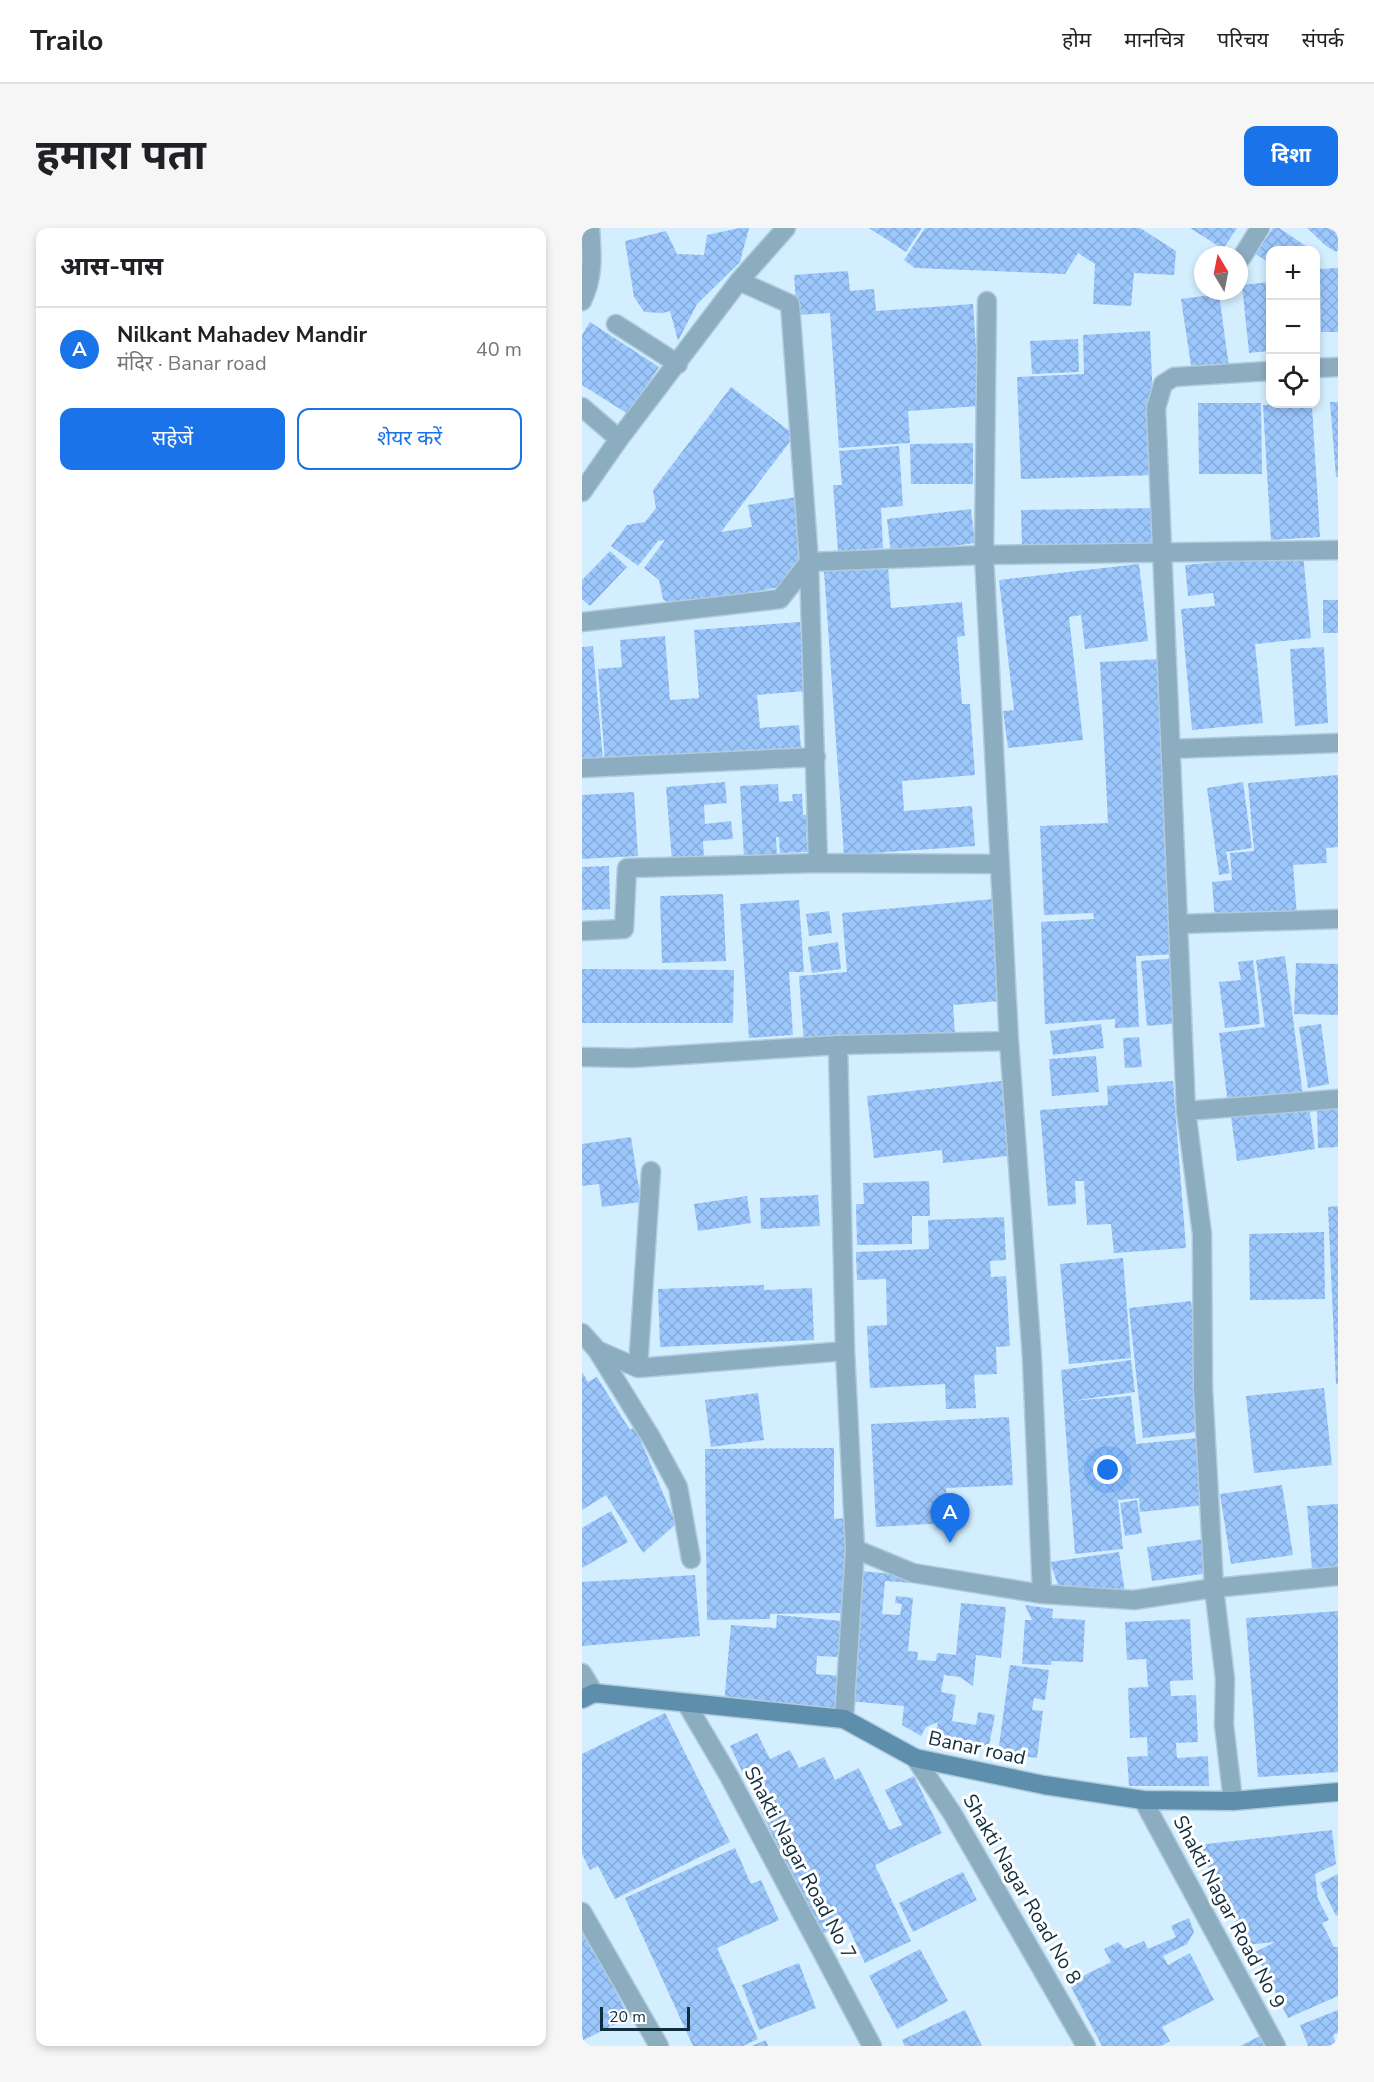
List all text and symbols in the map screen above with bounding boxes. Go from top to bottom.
text: Trailo [30,22,103,60]
text: होम [1062,26,1091,54]
text: मानचित्र [1124,26,1184,54]
text: परिचय [1217,26,1269,54]
text: संपर्क [1302,26,1344,54]
button: दिशा [1244,126,1338,186]
text: हमारा पता [36,127,206,184]
north arrow [1194,246,1248,300]
map controls [1266,246,1320,408]
button: + [1266,246,1320,300]
text: आस-पास [60,249,163,284]
button: − [1266,300,1320,354]
text: Nilkant Mahadev Mandir [117,320,367,350]
text: A [72,336,87,363]
text: 40 m [476,336,522,363]
text: मंदिर · Banar road [117,350,267,377]
button: locate [1266,354,1320,408]
button: सहेजें [60,408,285,470]
button: शेयर करें [297,408,522,470]
your location [1093,1455,1122,1484]
pin: A [930,1494,970,1543]
street label: Banar road [926,1725,1028,1771]
street label: Shakti Nagar Road No 7 [737,1762,863,1964]
street label: Shakti Nagar Road No 8 [956,1789,1088,1989]
street label: Shakti Nagar Road No 9 [1166,1811,1292,2013]
scale bar [600,2004,690,2032]
text: 20 m [609,2006,646,2028]

